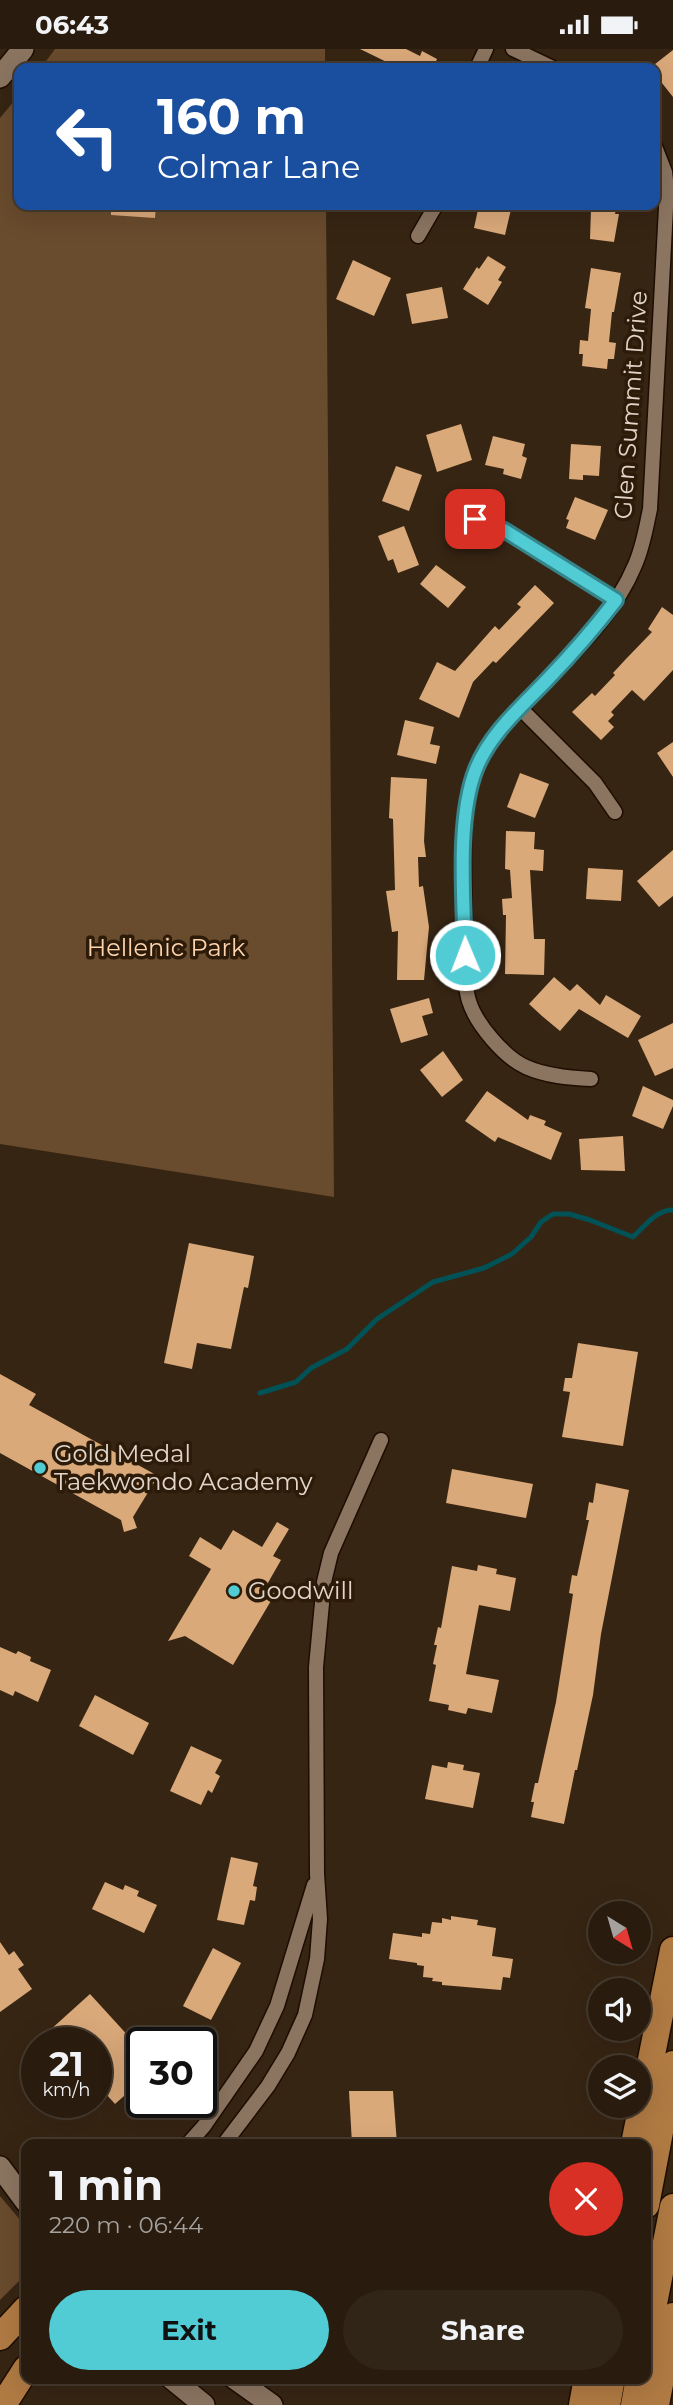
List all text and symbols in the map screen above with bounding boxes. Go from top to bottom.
text: 06:43 [35,9,109,41]
text: 160 m [157,87,306,146]
icon: left [42,91,133,182]
text: Colmar Lane [157,147,360,186]
street label: Glen Summit Drive [608,290,653,520]
pin [445,489,505,549]
icon: arrive [456,500,494,538]
position arrow [428,918,502,992]
park label: Hellenic Park [87,933,246,962]
place label: Gold Medal Taekwondo Academy [54,1439,313,1496]
marker: Gold Medal Taekwondo Academy [32,1460,48,1476]
place label: Goodwill [248,1576,353,1605]
marker: Goodwill [226,1583,242,1599]
north arrow [588,1901,651,1963]
map controls [588,1901,651,2118]
button: sound [588,1978,651,2041]
speed limit sign: 30 [126,2027,217,2118]
text: 21 [49,2042,84,2085]
button: layers [588,2055,651,2118]
text: km/h [42,2079,91,2101]
text: 1 min [49,2159,163,2211]
button: close [549,2162,623,2236]
text: 220 m · 06:44 [49,2211,203,2239]
button: Exit [49,2290,329,2370]
button: Share [343,2290,623,2370]

